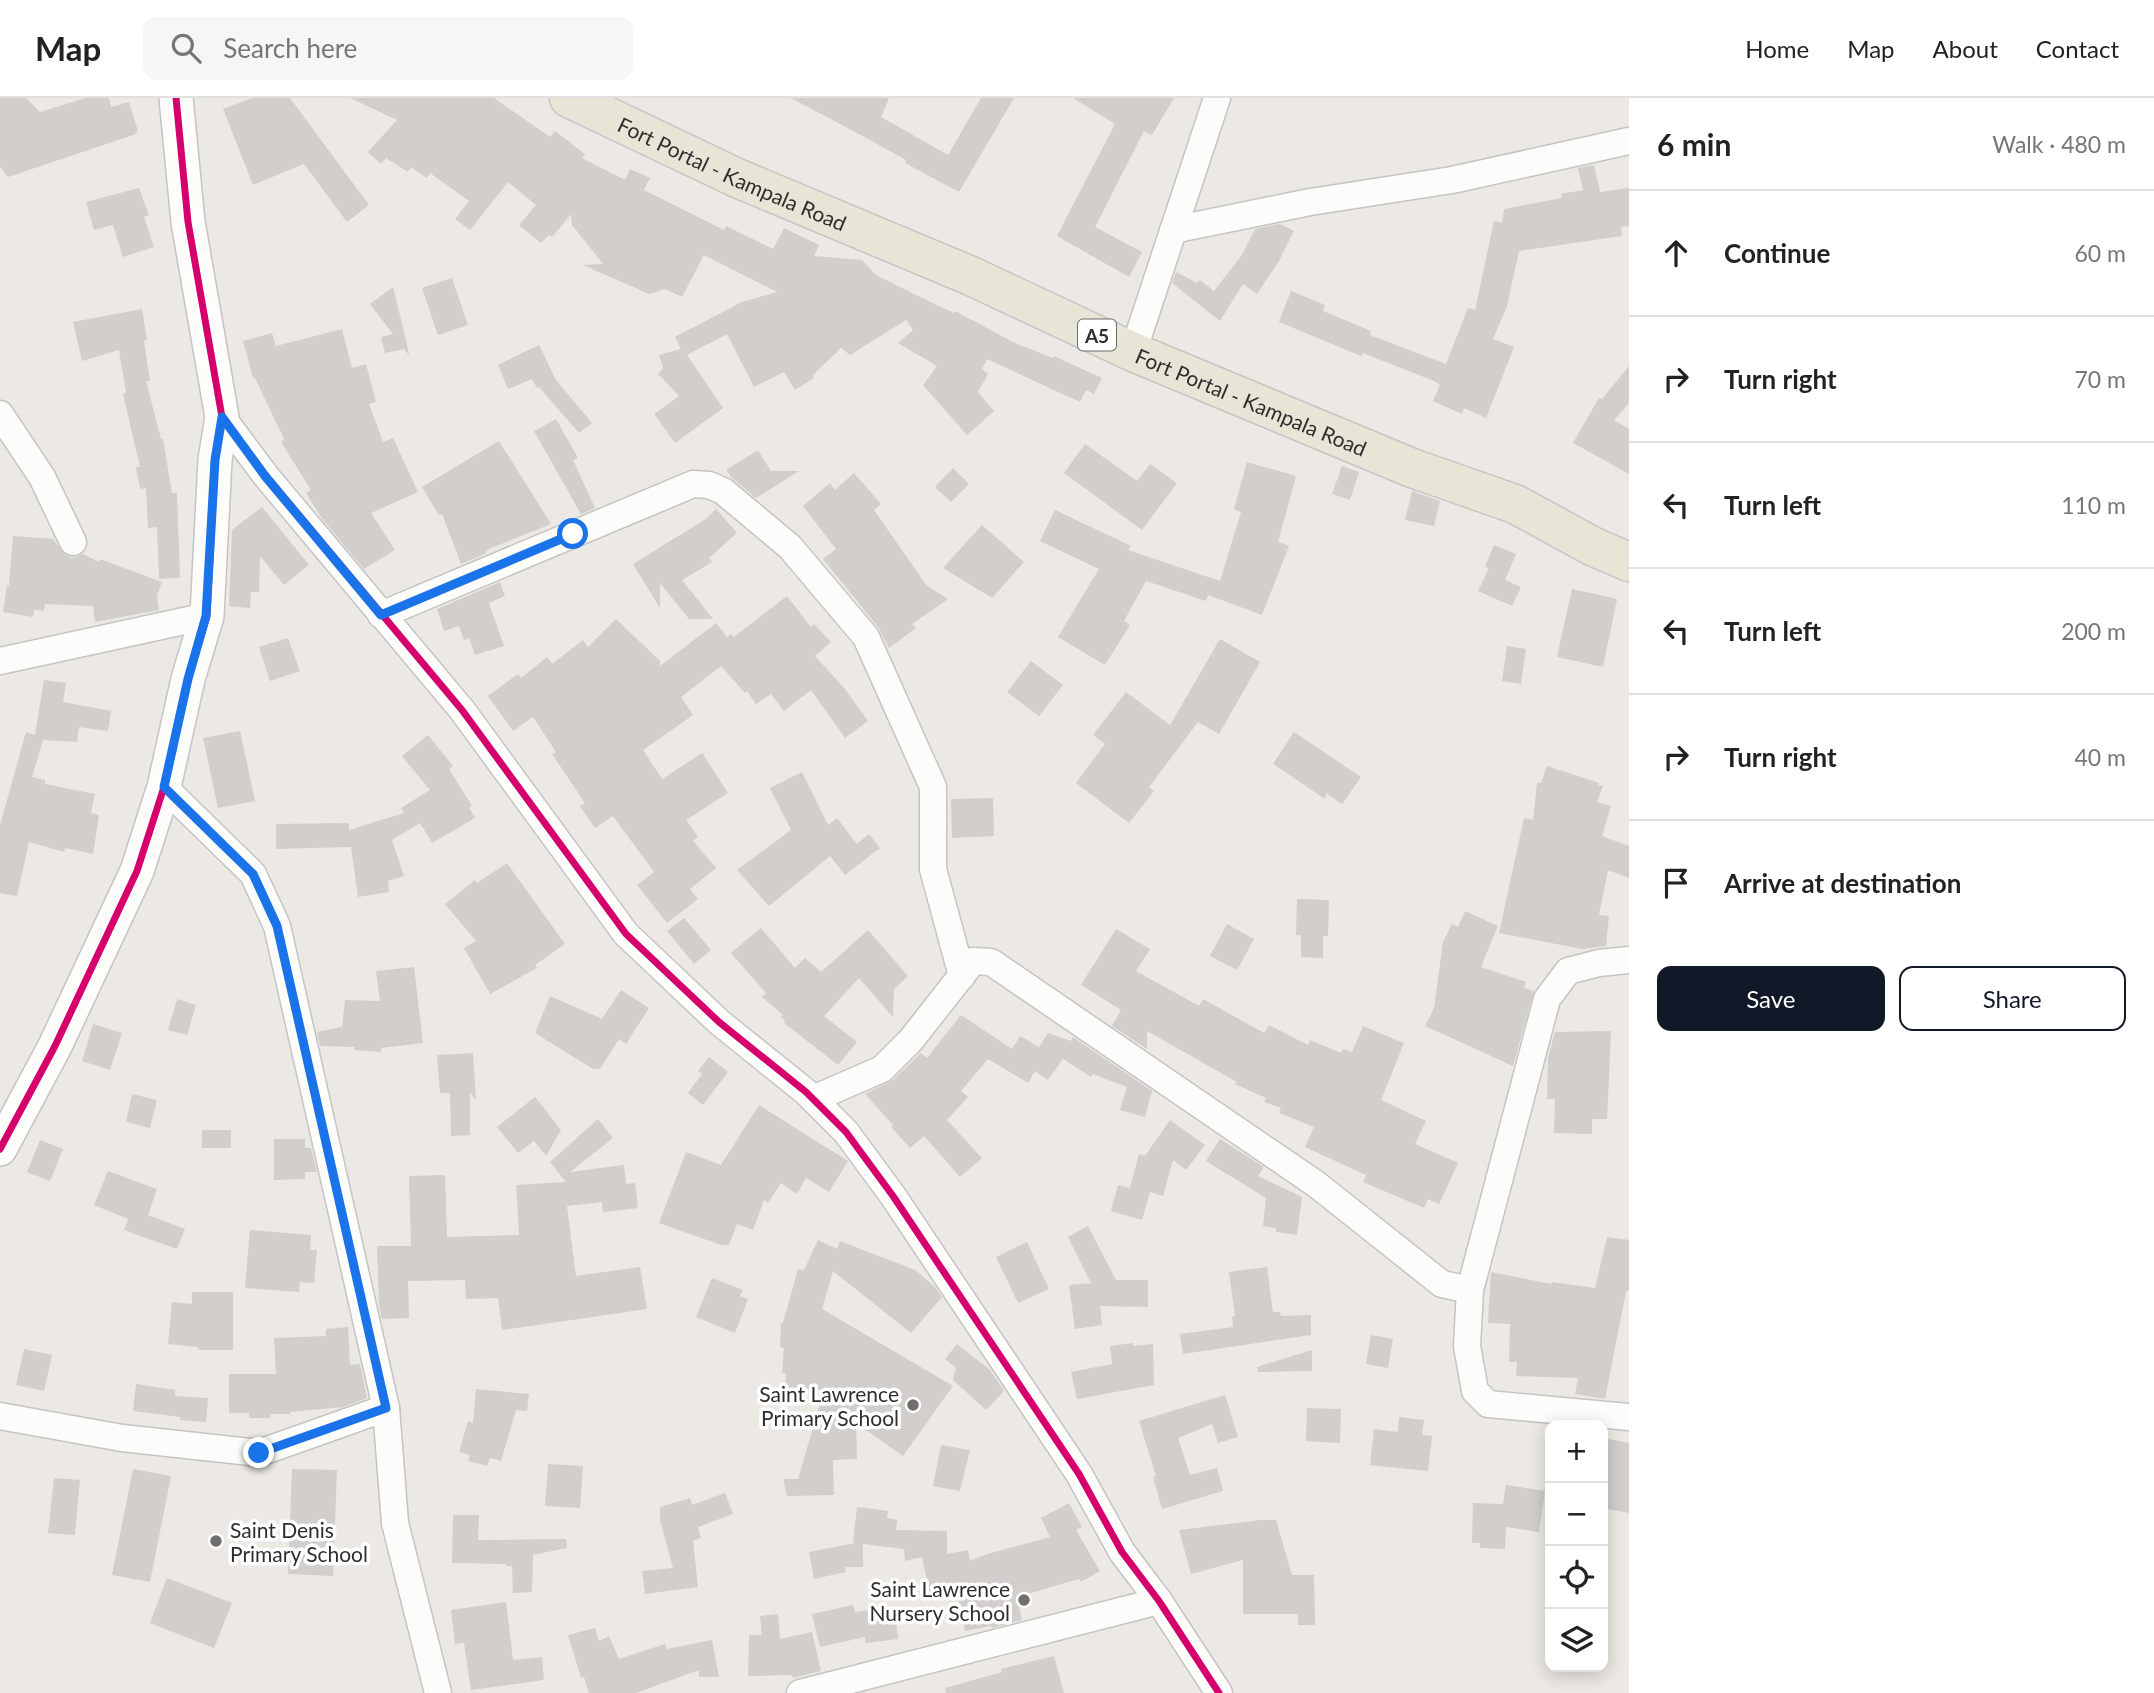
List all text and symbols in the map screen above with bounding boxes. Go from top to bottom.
search box [143,17,633,80]
text: Map [35,28,101,68]
icon: search [167,29,205,67]
text: Search here [223,32,357,64]
text: Home [1745,34,1809,63]
text: Map [1847,34,1895,63]
text: About [1933,34,1998,63]
text: Contact [2036,34,2119,63]
street label: Fort Portal - Kampala Road [614,111,851,235]
text: 6 min [1657,126,1731,162]
text: Walk · 480 m [1992,130,2126,158]
icon: ahead [1657,234,1695,272]
text: Continue [1724,237,1830,269]
text: 60 m [2075,239,2126,267]
road number: A5 [1078,319,1116,350]
street label: Fort Portal - Kampala Road [1132,342,1371,460]
icon: right [1657,360,1695,398]
text: Turn right [1724,363,1837,395]
text: 70 m [2075,365,2126,393]
icon: left [1657,486,1695,524]
text: Turn left [1724,489,1821,521]
text: 110 m [2061,491,2126,519]
route start [557,518,588,549]
icon: left [1657,612,1695,650]
text: Turn left [1724,615,1821,647]
text: 200 m [2061,617,2126,645]
icon: right [1657,738,1695,776]
text: Turn right [1724,741,1837,773]
text: 40 m [2075,743,2126,771]
icon: arrive [1657,864,1695,902]
text: Arrive at destination [1724,867,1961,899]
button: Save [1657,966,1885,1031]
button: Share [1899,966,2126,1031]
place label: Saint Lawrence Primary School [759,1381,899,1430]
marker: Saint Lawrence Primary School [905,1397,921,1413]
map controls [1545,1420,1608,1672]
button: + [1545,1420,1608,1483]
route end [243,1437,274,1468]
button: − [1545,1483,1608,1546]
place label: Saint Denis Primary School [230,1517,368,1566]
marker: Saint Denis Primary School [208,1533,224,1549]
button: locate [1545,1546,1608,1609]
place label: Saint Lawrence Nursery School [870,1576,1010,1625]
marker: Saint Lawrence Nursery School [1016,1592,1032,1608]
button: layers [1545,1609,1608,1672]

